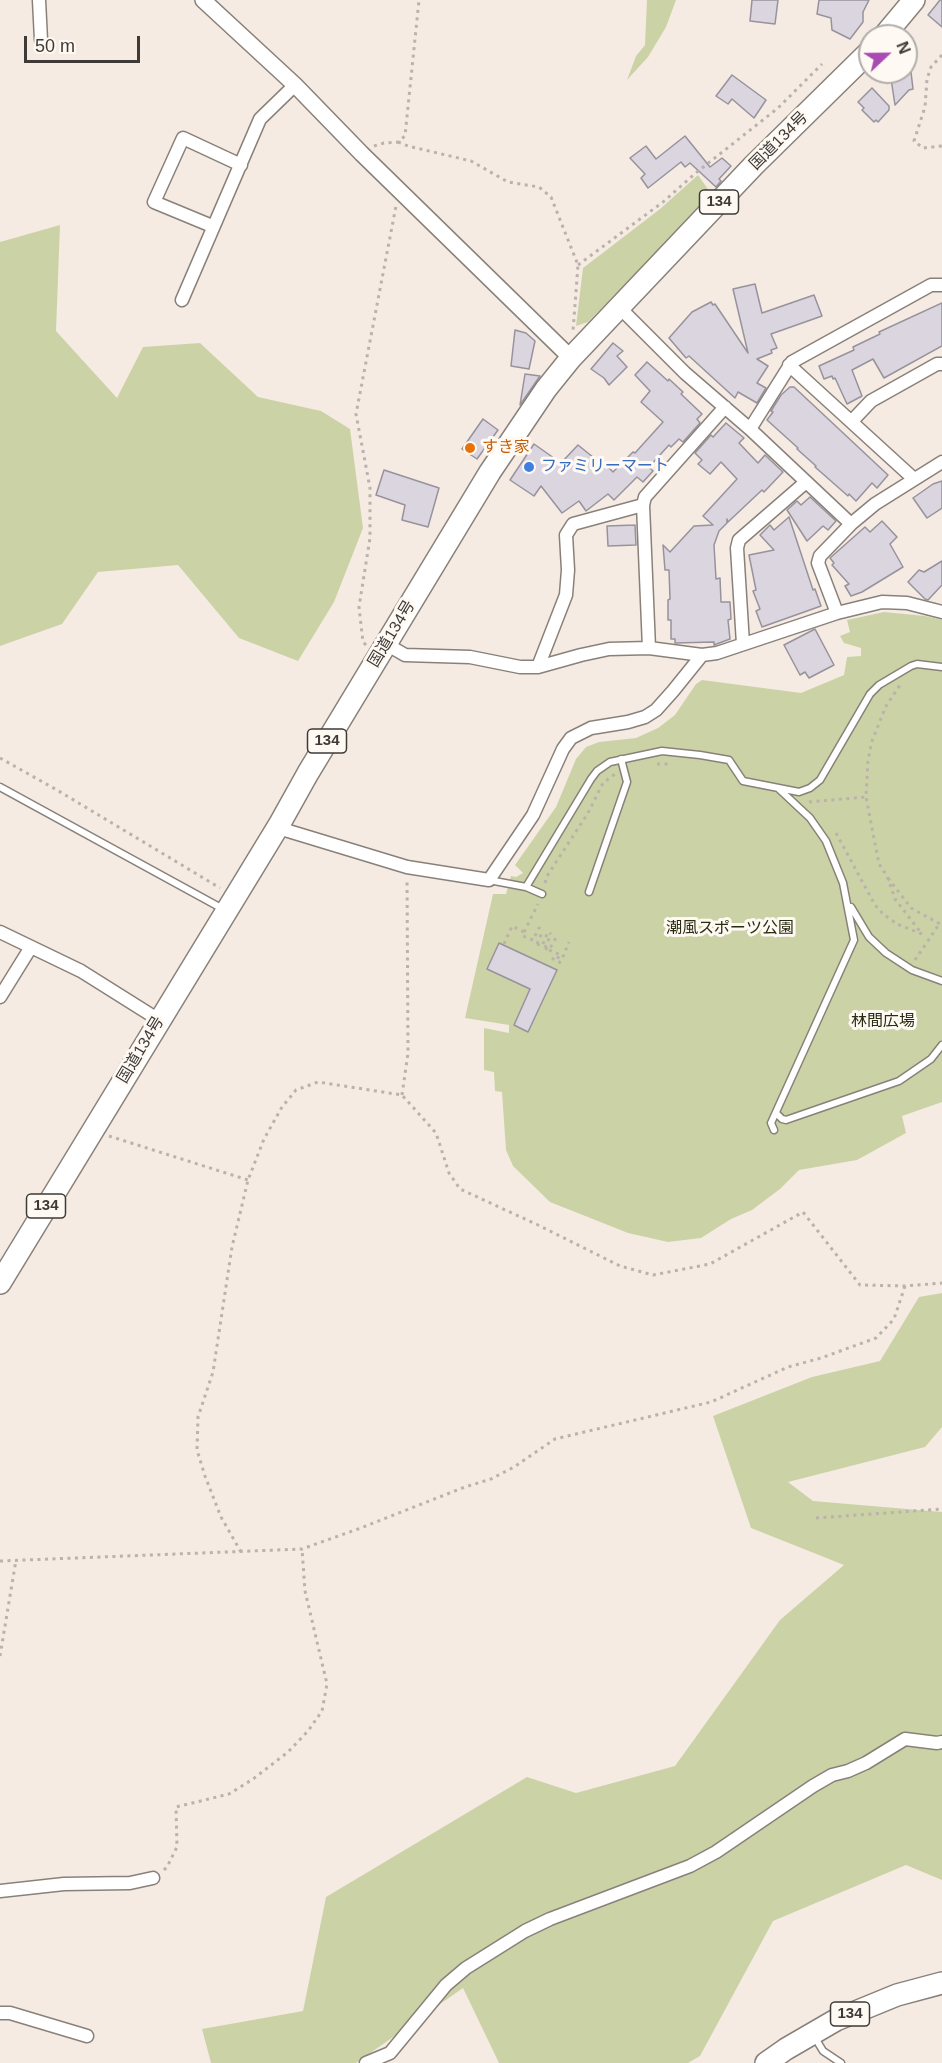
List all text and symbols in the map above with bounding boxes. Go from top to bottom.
scale bar [27,24,142,62]
north arrow [858,24,918,84]
text: 50 m [35,36,75,56]
text: N [893,39,913,56]
street label: 国道134号 [746,108,812,174]
road number: 134 [700,190,738,214]
place label: すき家 [482,438,530,458]
marker: すき家 [463,441,477,455]
place label: ファミリーマート [541,457,669,477]
marker: ファミリーマート [522,460,536,474]
street label: 国道134号 [365,597,419,671]
road number: 134 [308,729,346,753]
park label: 潮風スポーツ公園 [666,919,794,939]
park label: 林間広場 [851,1012,915,1032]
street label: 国道134号 [114,1013,168,1087]
road number: 134 [26,1194,66,1218]
road number: 134 [830,2002,870,2026]

